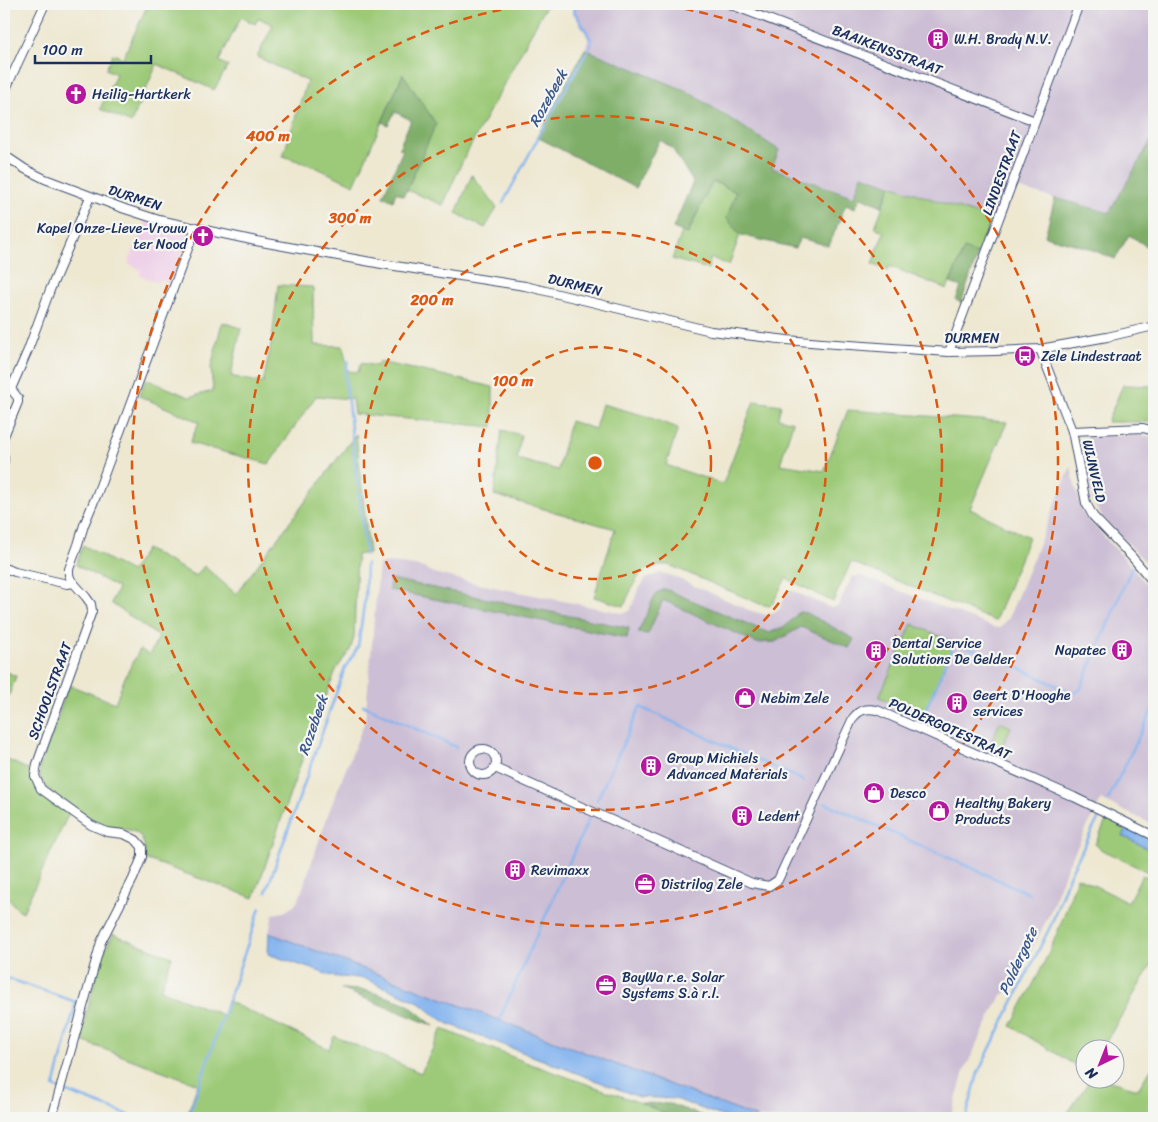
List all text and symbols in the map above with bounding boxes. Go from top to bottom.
street label: BAAIKENSSTRAAT [828,18,947,83]
building icon: W.H. Brady N.V. [926,27,950,51]
place label: W.H. Brady N.V. [954,27,1052,52]
scale bar [35,32,151,64]
text: 100 m [42,37,83,63]
water label: Rozebeek [521,63,575,132]
church icon: Heilig-Hartkerk [64,82,88,106]
place label: Heilig-Hartkerk [92,82,192,107]
text: 400 m [245,123,290,149]
street label: LINDESTRAAT [975,126,1029,219]
street label: DURMEN [105,178,165,218]
text: 300 m [328,205,372,231]
place label: Kapel Onze-Lieve-Vrouw ter Nood [37,216,189,257]
church icon: Kapel Onze-Lieve-Vrouw ter Nood [191,224,215,248]
street label: DURMEN [545,266,605,304]
text: 200 m [409,287,454,313]
street label: DURMEN [945,326,1000,351]
bus stop icon: Zele Lindestraat [1013,344,1037,368]
place label: Zele Lindestraat [1041,344,1142,369]
text: 100 m [493,368,534,394]
street label: WIJNVELD [1075,437,1113,505]
centre of rings [586,454,604,472]
place label: Dental Service Solutions De Gelder [892,631,1014,672]
street label: SCHOOLSTRAAT [21,637,80,743]
place label: Napatec [1055,638,1106,663]
building icon: Napatec [1110,638,1134,662]
building icon: Dental Service Solutions De Gelder [864,639,888,663]
place label: Geert D'Hooghe services [972,683,1071,724]
shop icon: Nebim Zele [733,686,757,710]
place label: Nebim Zele [761,686,829,711]
water label: Rozebeek [291,690,336,759]
street label: POLDERGOTESTRAAT [885,691,1016,768]
building icon: Geert D'Hooghe services [945,691,969,715]
place label: Group Michiels Advanced Materials [666,746,788,787]
building icon: Group Michiels Advanced Materials [639,754,663,778]
shop icon: Desco [862,781,886,805]
place label: Desco [890,781,926,806]
place label: Healthy Bakery Products [955,791,1052,832]
shop icon: Healthy Bakery Products [927,799,951,823]
building icon: Ledent [730,804,754,828]
place label: Ledent [758,804,801,829]
building icon: Revimaxx [503,858,527,882]
place label: Revimaxx [531,858,590,883]
office icon: Distrilog Zele [633,872,657,896]
place label: Distrilog Zele [661,872,743,897]
water label: Poldergote [991,922,1046,999]
place label: BayWa r.e. Solar Systems S.à r.l. [622,965,725,1006]
office icon: BayWa r.e. Solar Systems S.à r.l. [594,973,618,997]
north arrow [1076,1040,1126,1090]
text: N [1079,1060,1104,1086]

